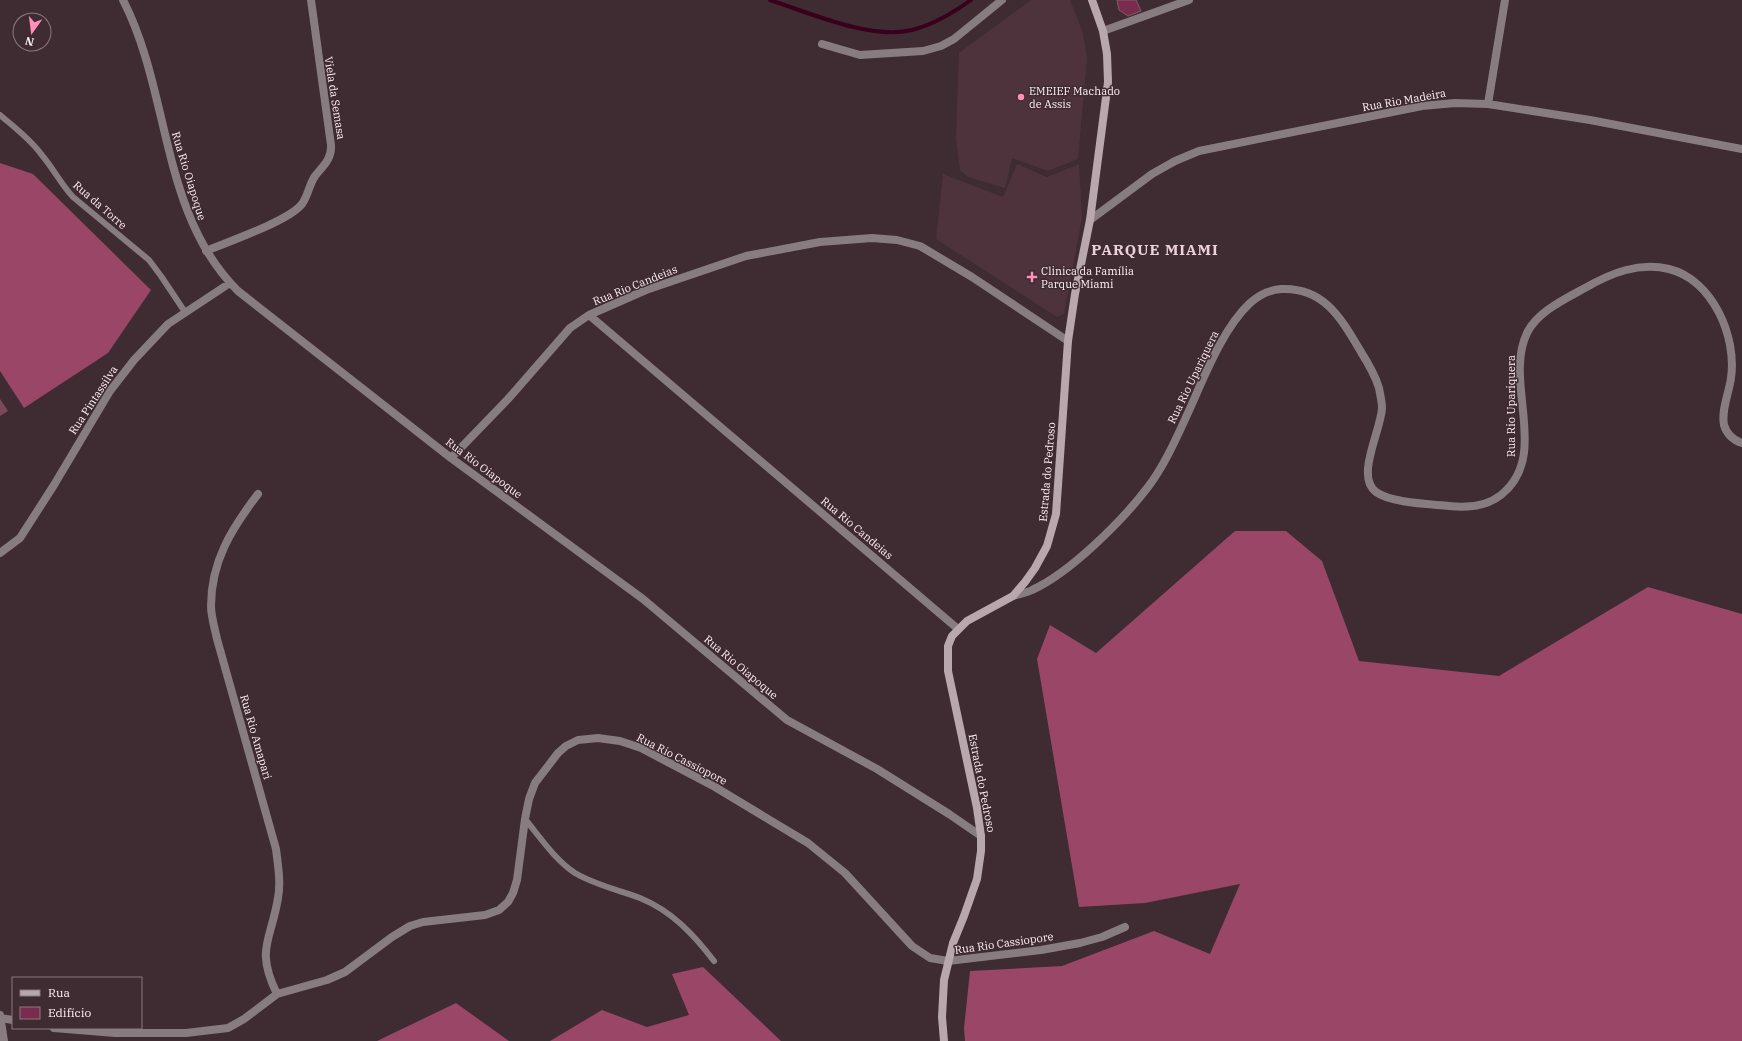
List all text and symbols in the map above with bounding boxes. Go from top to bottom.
north arrow [12,12,52,52]
text: N [23,34,35,50]
street label: Viela da Semasa [322,56,348,140]
place label: EMEIEF Machado de Assis [1029,84,1120,111]
street label: Rua Rio Madeira [1361,86,1447,114]
marker: EMEIEF Machado de Assis [1016,92,1026,102]
street label: Rua Rio Oiapoque [169,130,209,222]
street label: Rua da Torre [70,178,130,232]
district label: PARQUE MIAMI [1091,240,1219,259]
street label: Rua Rio Candeias [591,262,679,308]
place label: Clinica da Família Parque Miami [1041,264,1134,291]
marker: Clinica da Família Parque Miami [1026,271,1038,283]
street label: Rua Rio Upariquera [1164,328,1222,426]
street label: Rua Rio Upariquera [1504,355,1518,457]
street label: Rua Pintassilva [66,363,120,437]
street label: Estrada do Pedroso [1036,422,1058,522]
street label: Rua Rio Oiapoque [443,435,525,501]
street label: Rua Rio Candeias [818,494,896,562]
street label: Rua Rio Oiapoque [701,632,781,702]
street label: Rua Rio Amapari [237,693,275,782]
street label: Rua Rio Cassiopore [634,730,730,788]
street label: Estrada do Pedroso [966,733,998,833]
street label: Rua Rio Cassiopore [954,929,1054,957]
legend [12,977,142,1029]
text: Rua [48,985,70,1000]
text: Edifício [48,1005,92,1020]

